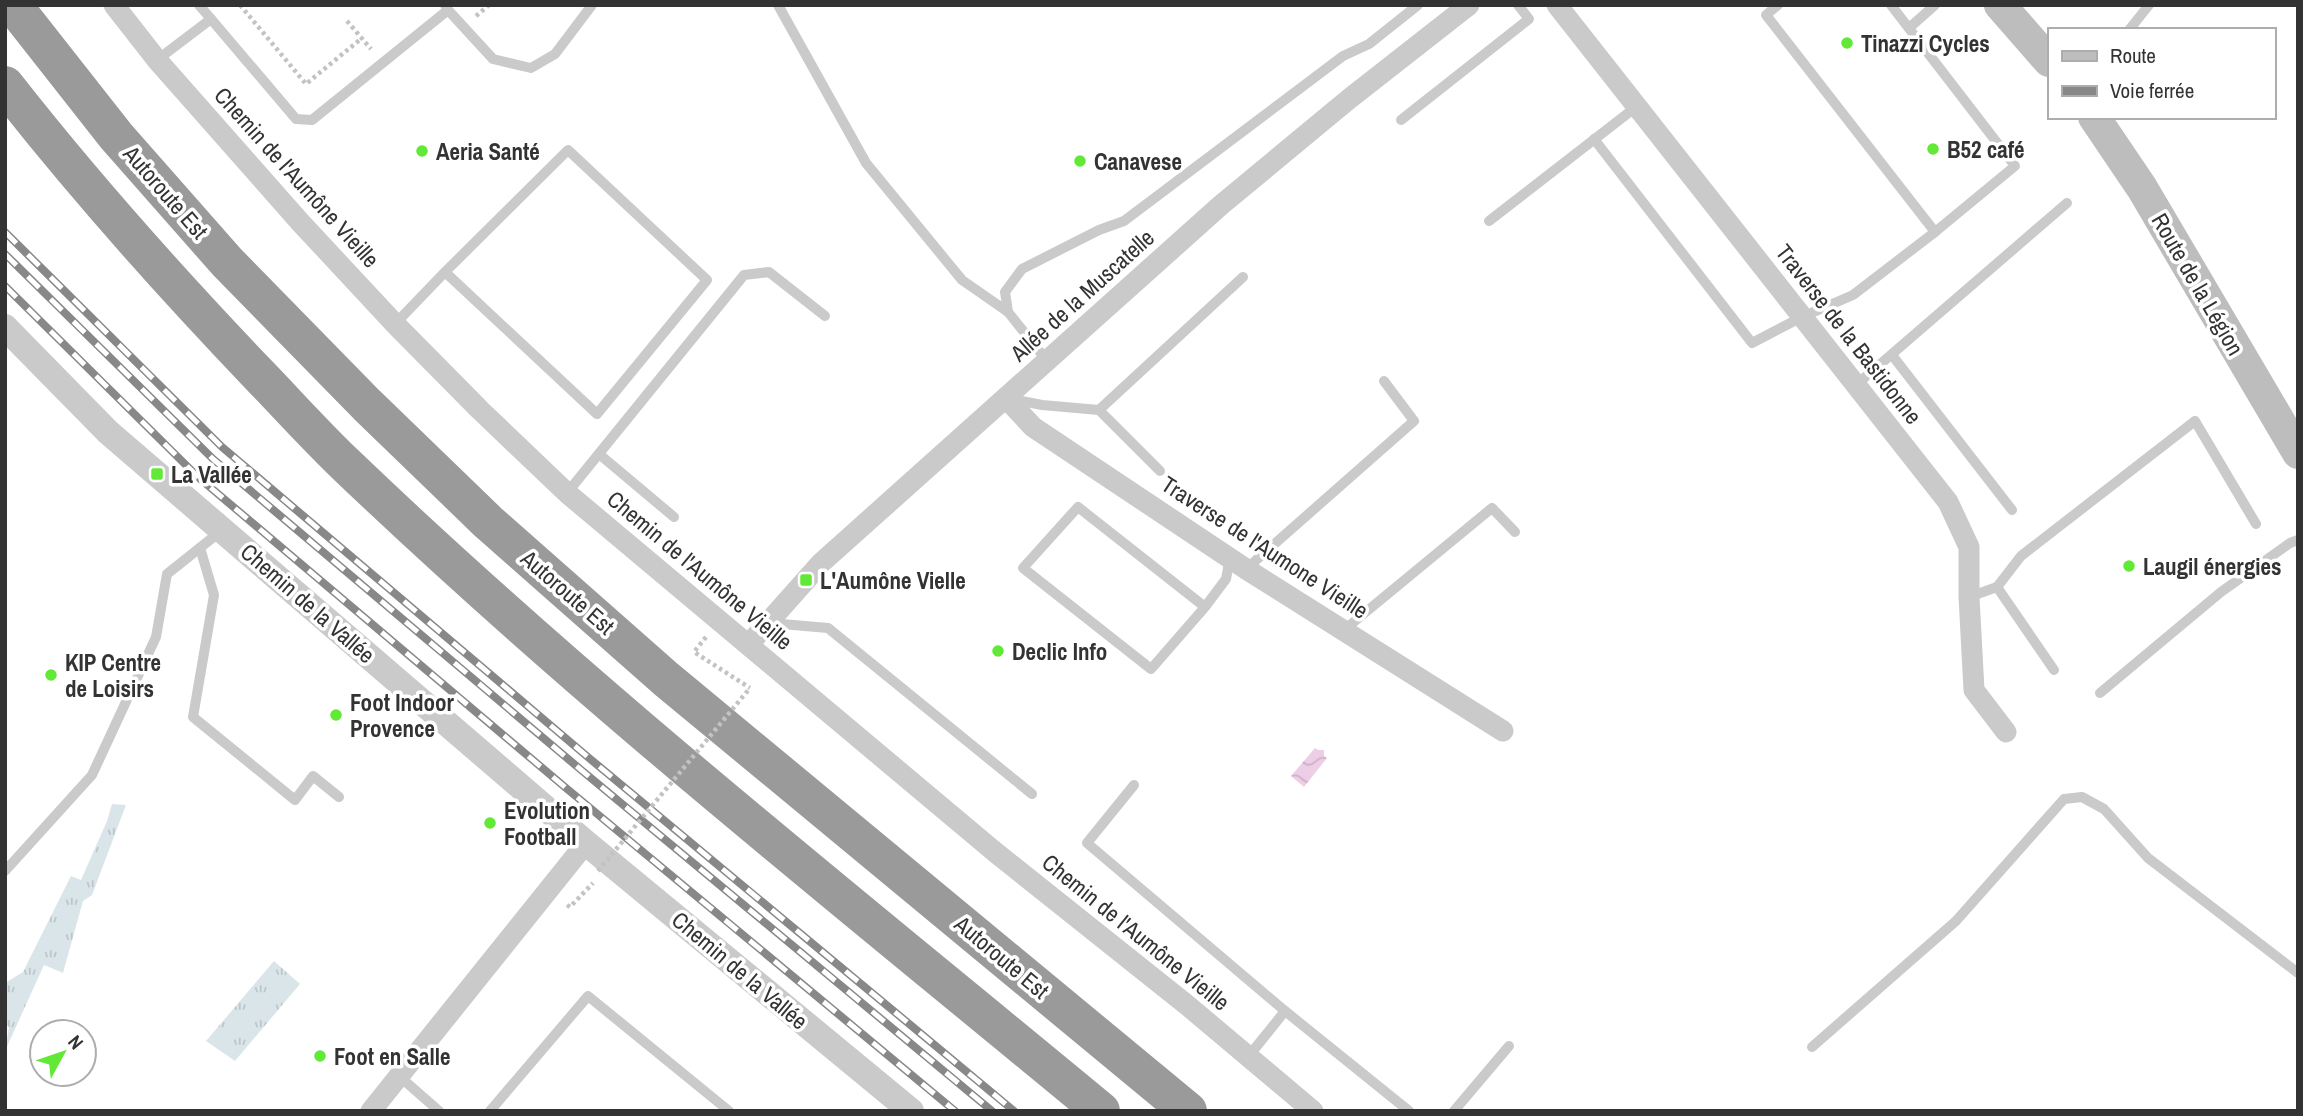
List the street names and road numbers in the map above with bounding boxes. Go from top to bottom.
street label: Chemin de l'Aumône Vieille [208,80,386,274]
street label: Autoroute Est [116,138,215,245]
street label: Route de la Légion [2145,207,2251,361]
street label: Allée de la Muscatelle [1003,222,1161,369]
street label: Traverse de la Bastidonne [1769,238,1929,430]
street label: Traverse de l'Aumone Vieille [1156,468,1374,626]
street label: Chemin de l'Aumône Vieille [601,483,799,657]
street label: Chemin de la Vallée [234,536,382,670]
street label: Autoroute Est [514,542,621,641]
street label: Chemin de l'Aumône Vieille [1036,847,1236,1017]
street label: Chemin de la Vallée [666,904,814,1036]
street label: Autoroute Est [947,908,1056,1006]

